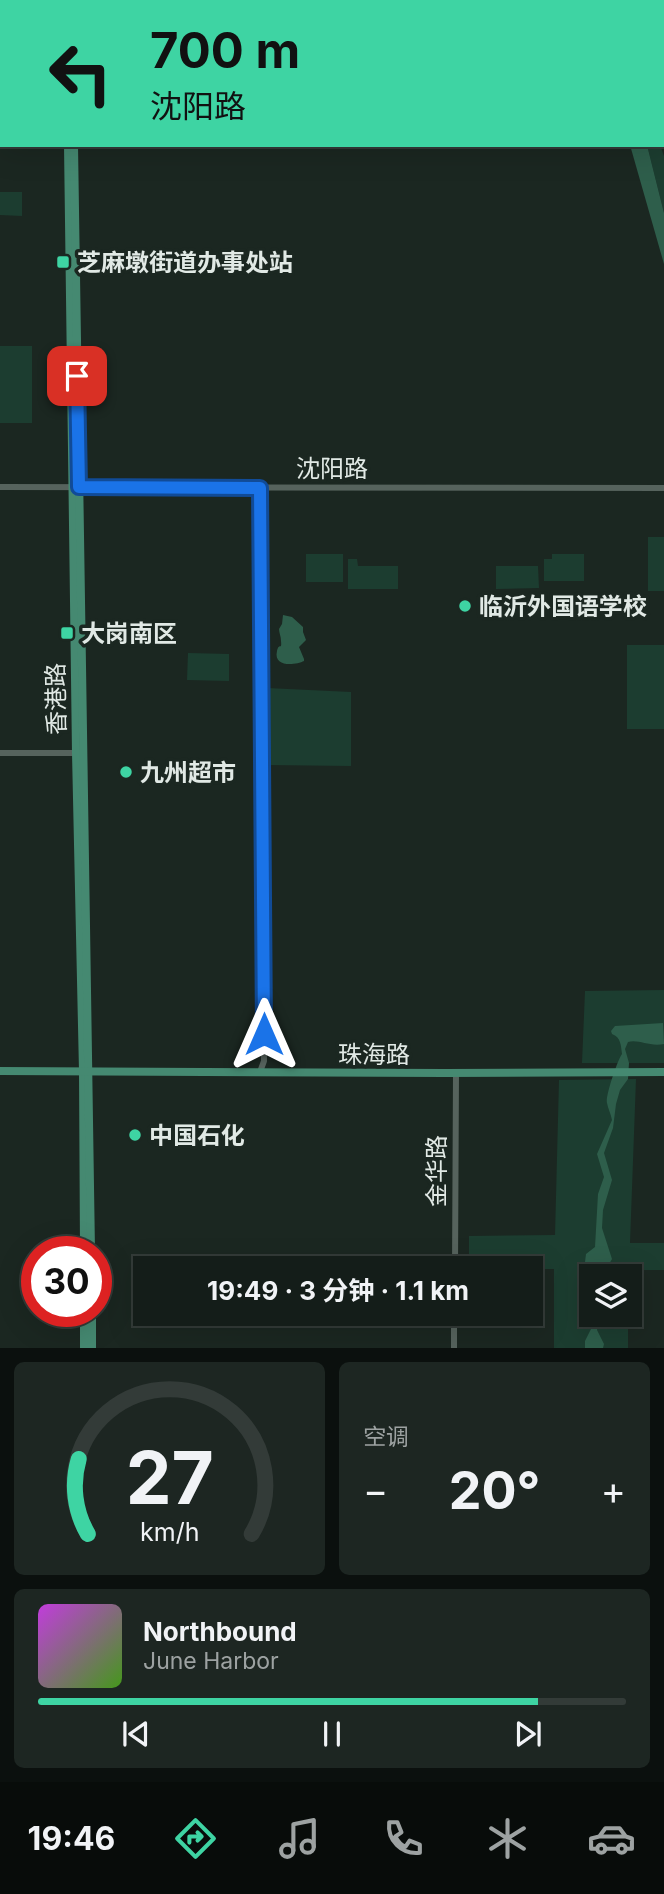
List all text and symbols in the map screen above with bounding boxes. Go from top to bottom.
text: 700 m [150,21,300,80]
icon: left [35,28,126,119]
text: 沈阳路 [150,87,246,126]
place label: 芝麻墩街道办事处站 [77,248,293,277]
marker: 芝麻墩街道办事处站 [55,254,71,270]
pin [47,346,107,406]
icon: arrive [58,357,96,395]
street label: 沈阳路 [296,454,368,483]
place label: 临沂外国语学校 [479,592,647,621]
marker: 临沂外国语学校 [457,598,473,614]
place label: 大岗南区 [81,619,177,648]
marker: 大岗南区 [59,625,75,641]
street label: 香港路 [41,663,71,735]
place label: 九州超市 [140,758,236,787]
marker: 九州超市 [118,764,134,780]
position arrow [227,997,301,1071]
street label: 珠海路 [338,1040,410,1069]
place label: 中国石化 [149,1121,245,1150]
marker: 中国石化 [127,1127,143,1143]
street label: 金华路 [422,1135,451,1207]
speed limit sign: 30 [21,1236,112,1327]
map controls [579,1264,642,1327]
button: layers [579,1264,642,1327]
text: 19:49 · 3 分钟 · 1.1 km [207,1275,469,1306]
text: 空调 [363,1423,409,1451]
text: 27 [125,1434,214,1523]
text: 20° [449,1459,540,1522]
text: − [363,1467,388,1513]
text: + [601,1467,626,1513]
text: km/h [140,1517,199,1547]
text: Northbound [143,1616,297,1647]
text: June Harbor [143,1647,279,1675]
icon: previous [117,1715,155,1753]
icon: pause [313,1715,351,1753]
icon: next [509,1715,547,1753]
icon: directions [171,1814,220,1863]
icon: music [275,1814,324,1863]
icon: phone [379,1814,428,1863]
icon: climate [483,1814,532,1863]
icon: car [587,1814,636,1863]
text: 19:46 [28,1819,115,1858]

